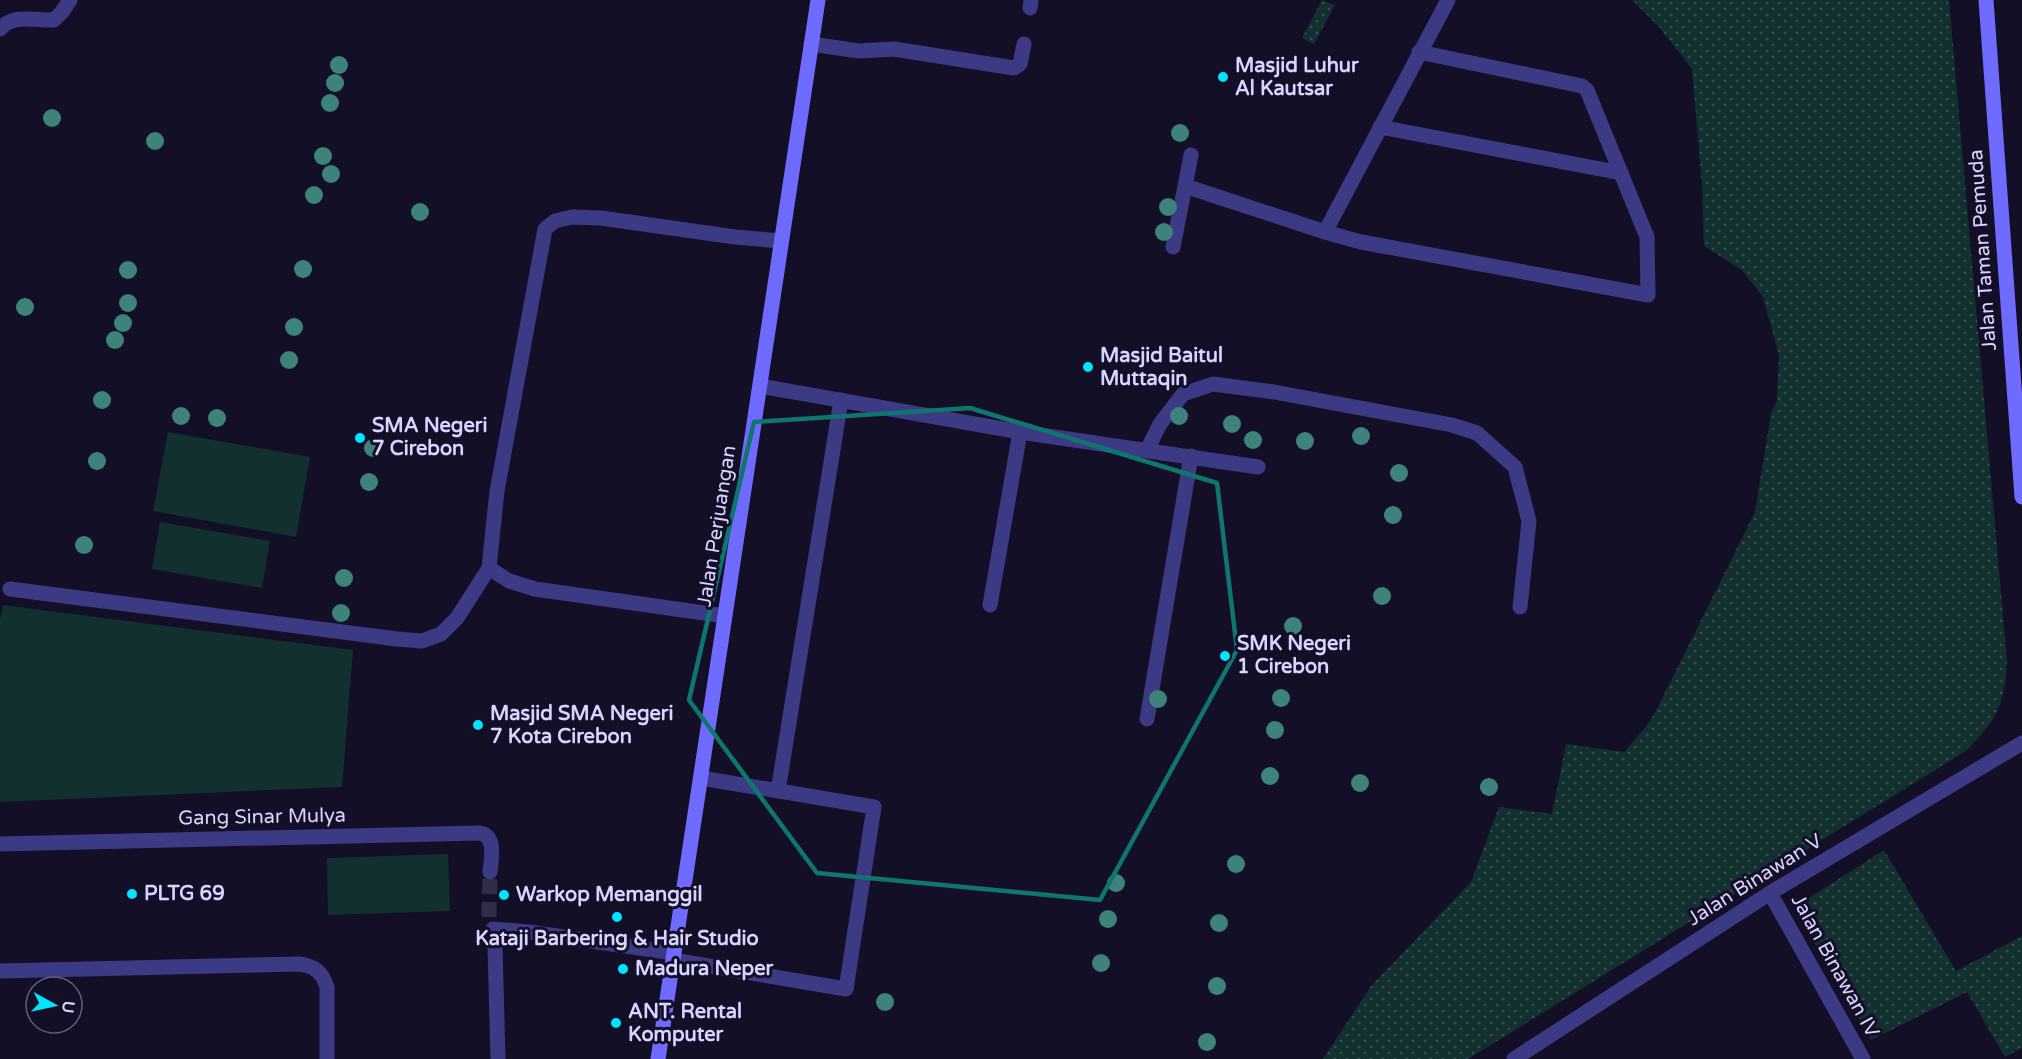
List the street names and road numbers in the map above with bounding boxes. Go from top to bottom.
street label: Jalan Taman Pemuda [1964,149,2002,351]
street label: Jalan Perjuangan [692,444,742,608]
street label: Gang Sinar Mulya [178,804,346,830]
street label: Jalan Binawan V [1683,829,1827,931]
street label: Jalan Binawan IV [1786,890,1884,1042]

